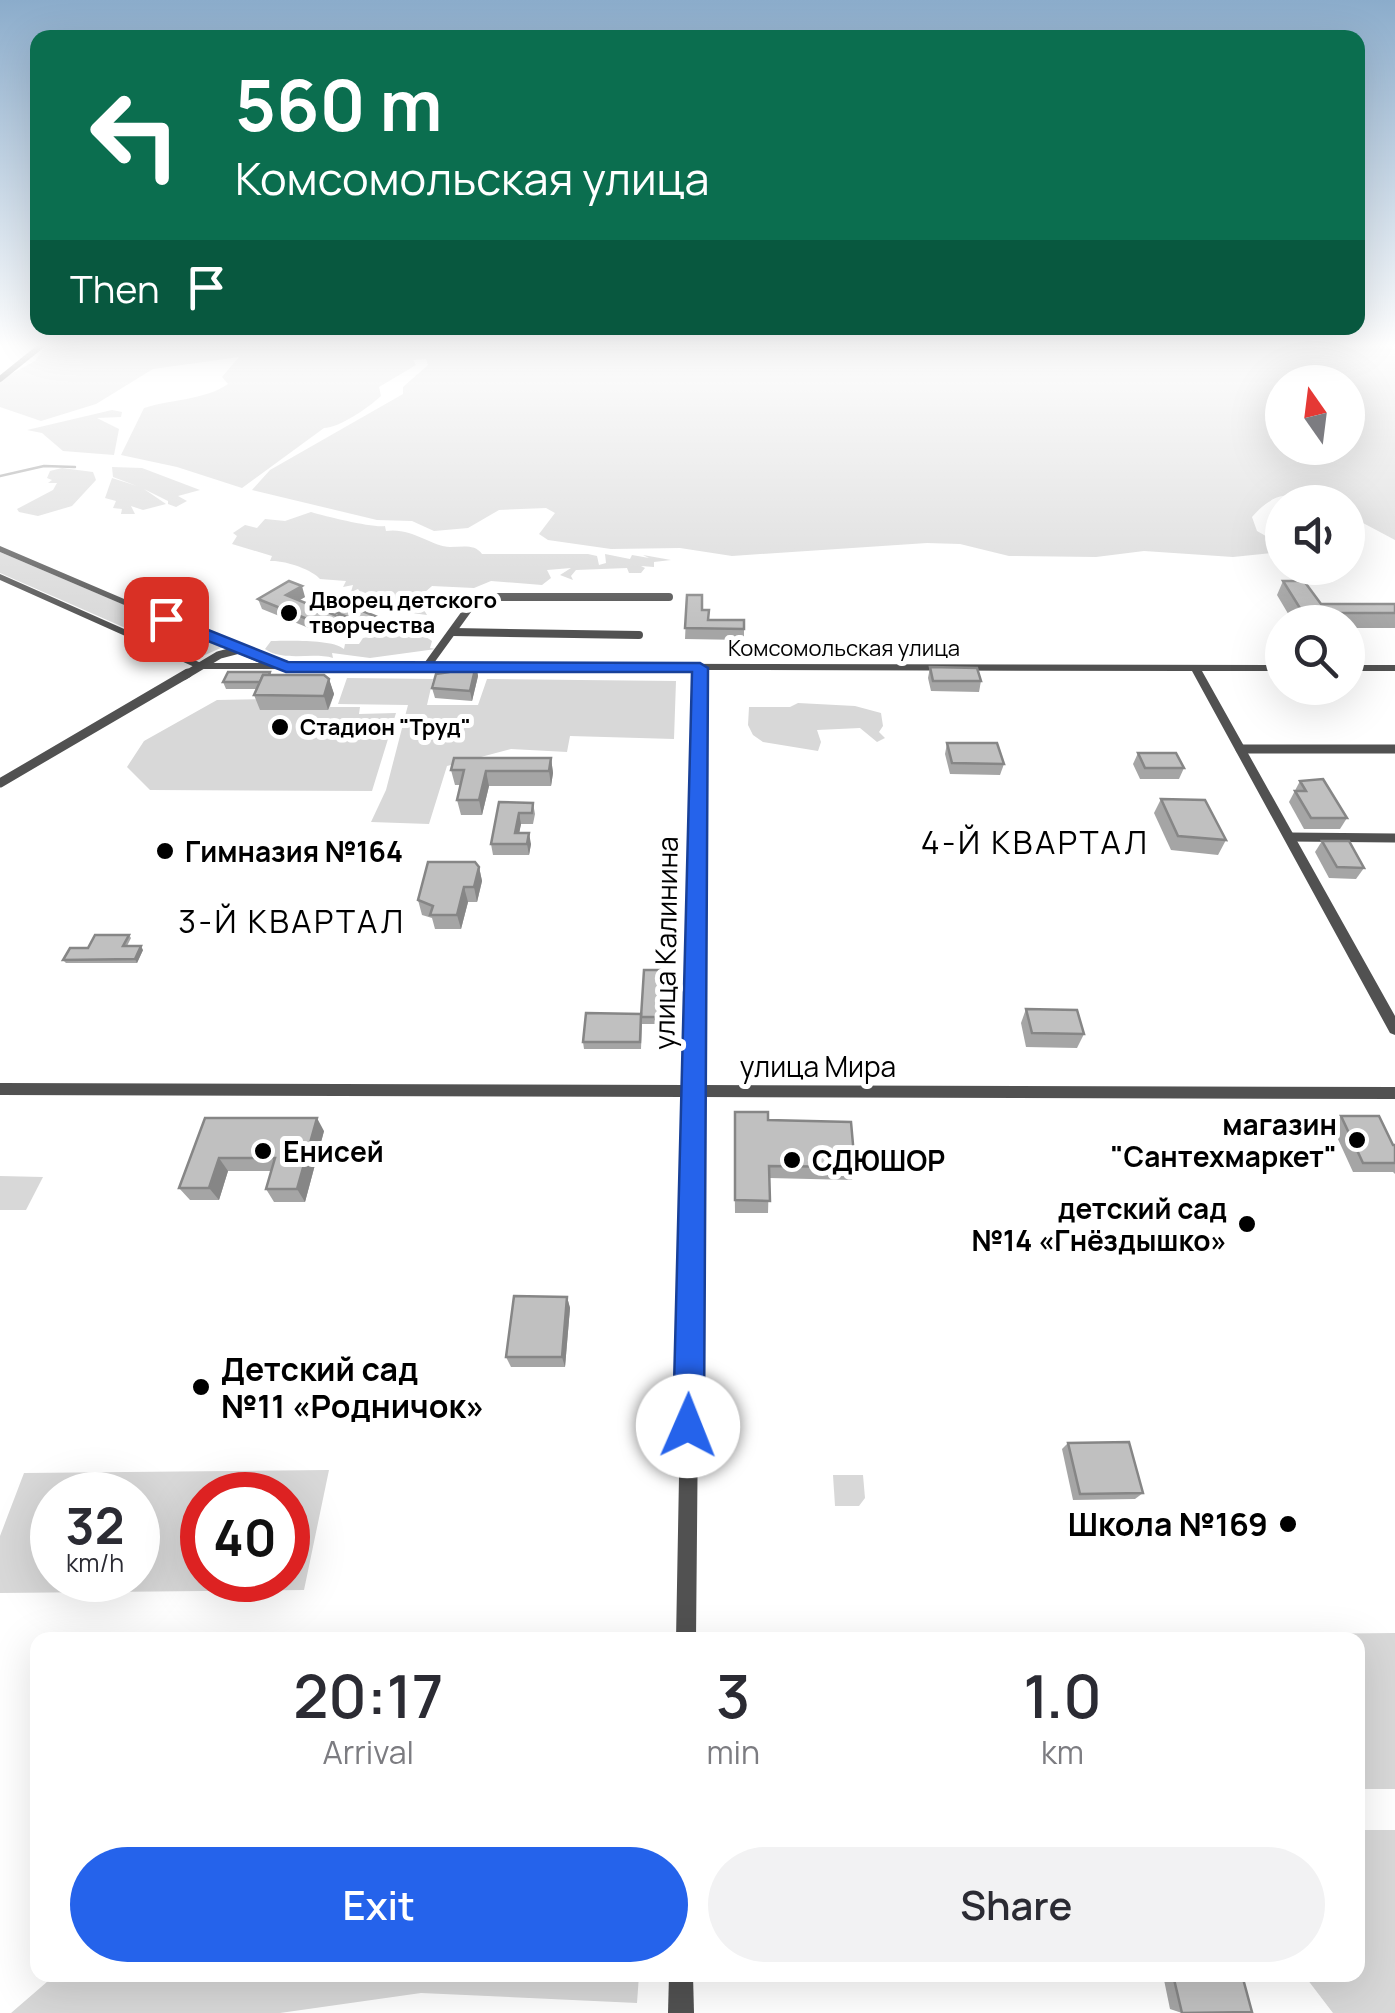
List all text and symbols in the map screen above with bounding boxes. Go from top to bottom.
text: 560 m [235,56,443,152]
icon: left [70,70,200,200]
text: Комсомольская улица [235,147,709,209]
icon: arrive [179,260,234,315]
text: Then [70,262,159,314]
north arrow [1265,365,1365,465]
map controls [1265,365,1365,705]
button: sound [1265,485,1365,585]
pin [124,577,209,662]
place label: Дворец детского творчества [309,585,497,640]
icon: arrive [139,592,194,647]
marker: Дворец детского творчества [278,602,300,624]
button: search [1265,605,1365,705]
street label: Комсомольская улица [728,633,960,663]
place label: Стадион "Труд" [300,712,471,742]
marker: Стадион "Труд" [269,716,291,738]
district label: 4-Й КВАРТАЛ [921,820,1149,864]
place label: Гимназия №164 [185,832,403,870]
street label: улица Калинина [644,836,686,1050]
marker: Гимназия №164 [154,840,176,862]
district label: 3-Й КВАРТАЛ [178,899,406,943]
street label: улица Мира [740,1047,896,1085]
place label: магазин "Сантехмаркет" [1110,1105,1337,1175]
marker: магазин "Сантехмаркет" [1346,1129,1368,1151]
place label: Енисей [283,1132,384,1170]
marker: Енисей [252,1140,274,1162]
place label: СДЮШОР [812,1141,945,1179]
marker: СДЮШОР [781,1149,803,1171]
place label: детский сад №14 «Гнёздышко» [971,1189,1227,1259]
marker: детский сад №14 «Гнёздышко» [1236,1213,1258,1235]
place label: Детский сад №11 «Родничок» [221,1347,484,1428]
position arrow [636,1374,740,1478]
marker: Детский сад №11 «Родничок» [190,1376,212,1398]
speed limit sign: 40 [180,1472,310,1602]
text: 32 [66,1491,124,1559]
place label: Школа №169 [1068,1502,1268,1546]
marker: Школа №169 [1277,1513,1299,1535]
text: km/h [66,1545,124,1580]
text: 20:17 [293,1654,443,1736]
text: 3 [716,1654,750,1736]
text: 1.0 [1023,1654,1102,1736]
text: Arrival [323,1730,414,1774]
text: min [706,1730,760,1774]
text: km [1041,1730,1084,1774]
button: Exit [70,1847,688,1962]
button: Share [708,1847,1325,1962]

